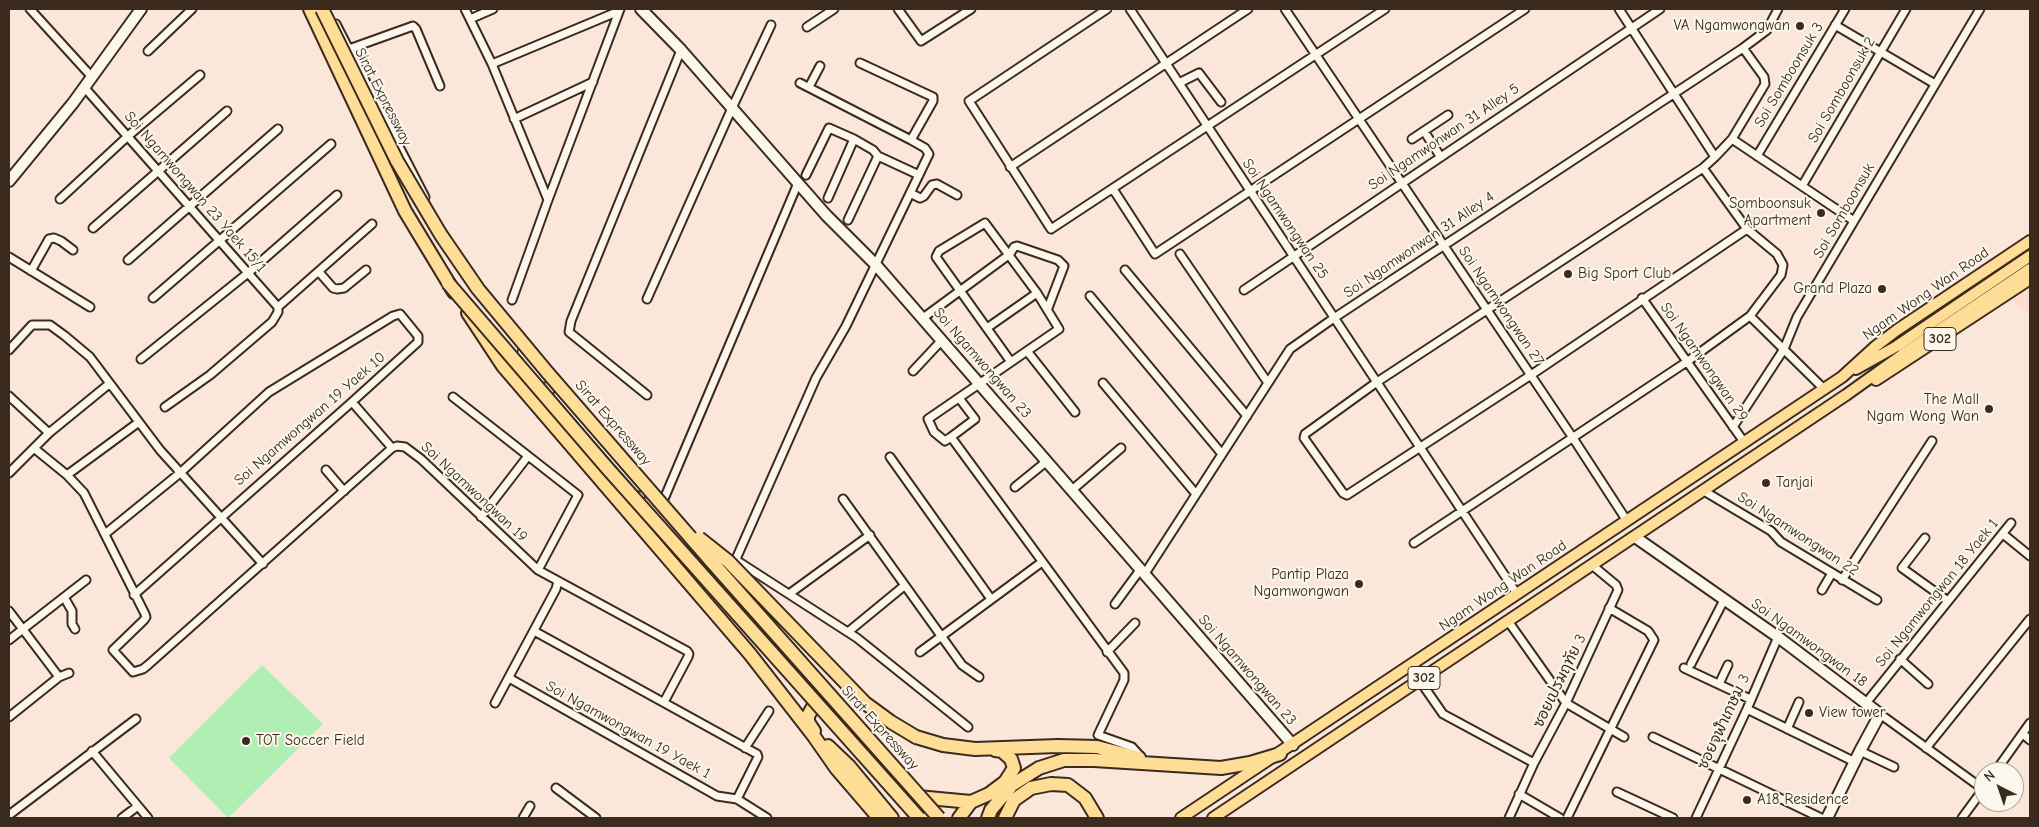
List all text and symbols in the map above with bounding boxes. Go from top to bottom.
place label: VA Ngamwongwan [1674,17,1790,35]
street label: Soi Somboonsuk 3 [1751,19,1827,131]
marker: VA Ngamwongwan [1794,20,1806,32]
street label: Soi Somboonsuk 2 [1804,34,1880,146]
street label: Sirat Expressway [351,45,415,149]
street label: Soi Ngamwonwan 31 Alley 5 [1365,80,1523,194]
street label: Soi Ngamwongwan 23 Yaek 15/1 [120,108,270,276]
street label: Soi Ngamwongwan 25 [1238,155,1332,283]
street label: Soi Somboonsuk [1810,160,1878,262]
street label: Soi Ngamwonwan 31 Alley 4 [1340,188,1498,302]
place label: Somboonsuk Apartment [1729,195,1811,230]
marker: Somboonsuk Apartment [1815,207,1827,219]
street label: Soi Ngamwongwan 27 [1454,243,1548,369]
street label: Ngam Wong Wan Road [1859,244,1993,344]
place label: Big Sport Club [1578,265,1671,283]
marker: Big Sport Club [1562,268,1574,280]
place label: Grand Plaza [1793,280,1872,298]
marker: Grand Plaza [1876,283,1888,295]
street label: Soi Ngamwongwan 29 [1656,299,1752,425]
street label: Soi Ngamwongwan 23 [929,304,1035,422]
road number: 302 [1924,328,1956,350]
street label: Soi Ngamwongwan 19 Yaek 10 [231,348,389,490]
street label: Sirat Expressway [571,377,655,469]
place label: The Mall Ngam Wong Wan [1866,391,1979,426]
marker: The Mall Ngam Wong Wan [1983,403,1995,415]
street label: Soi Ngamwongwan 19 [417,438,531,546]
place label: Tanjai [1776,474,1813,492]
marker: Tanjai [1760,477,1772,489]
street label: Soi Ngamwongwan 22 [1734,488,1862,580]
street label: Soi Ngamwongwan 18 Yaek 1 [1872,515,2002,671]
street label: Ngam Wong Wan Road [1436,537,1570,635]
place label: Pantip Plaza Ngamwongwan [1253,566,1349,601]
marker: Pantip Plaza Ngamwongwan [1353,578,1365,590]
street label: Soi Ngamwongwan 18 [1748,595,1870,691]
street label: Soi Ngamwongwan 23 [1194,611,1300,729]
street label: ซอยเปรมฤทัย 3 [1530,631,1590,731]
road number: 302 [1408,666,1440,690]
street label: ซอยจุฬาเกษม 3 [1694,671,1754,773]
street label: Soi Ngamwongwan 19 Yaek 1 [542,677,714,783]
street label: Sirat Expressway [837,682,923,774]
place label: View tower [1819,704,1886,722]
marker: View tower [1803,707,1815,719]
place label: TOT Soccer Field [256,732,365,750]
marker: TOT Soccer Field [240,735,252,747]
north arrow [1974,762,2024,812]
text: N [1980,767,1999,785]
place label: A18 Residence [1757,791,1849,809]
marker: A18 Residence [1741,794,1753,806]

